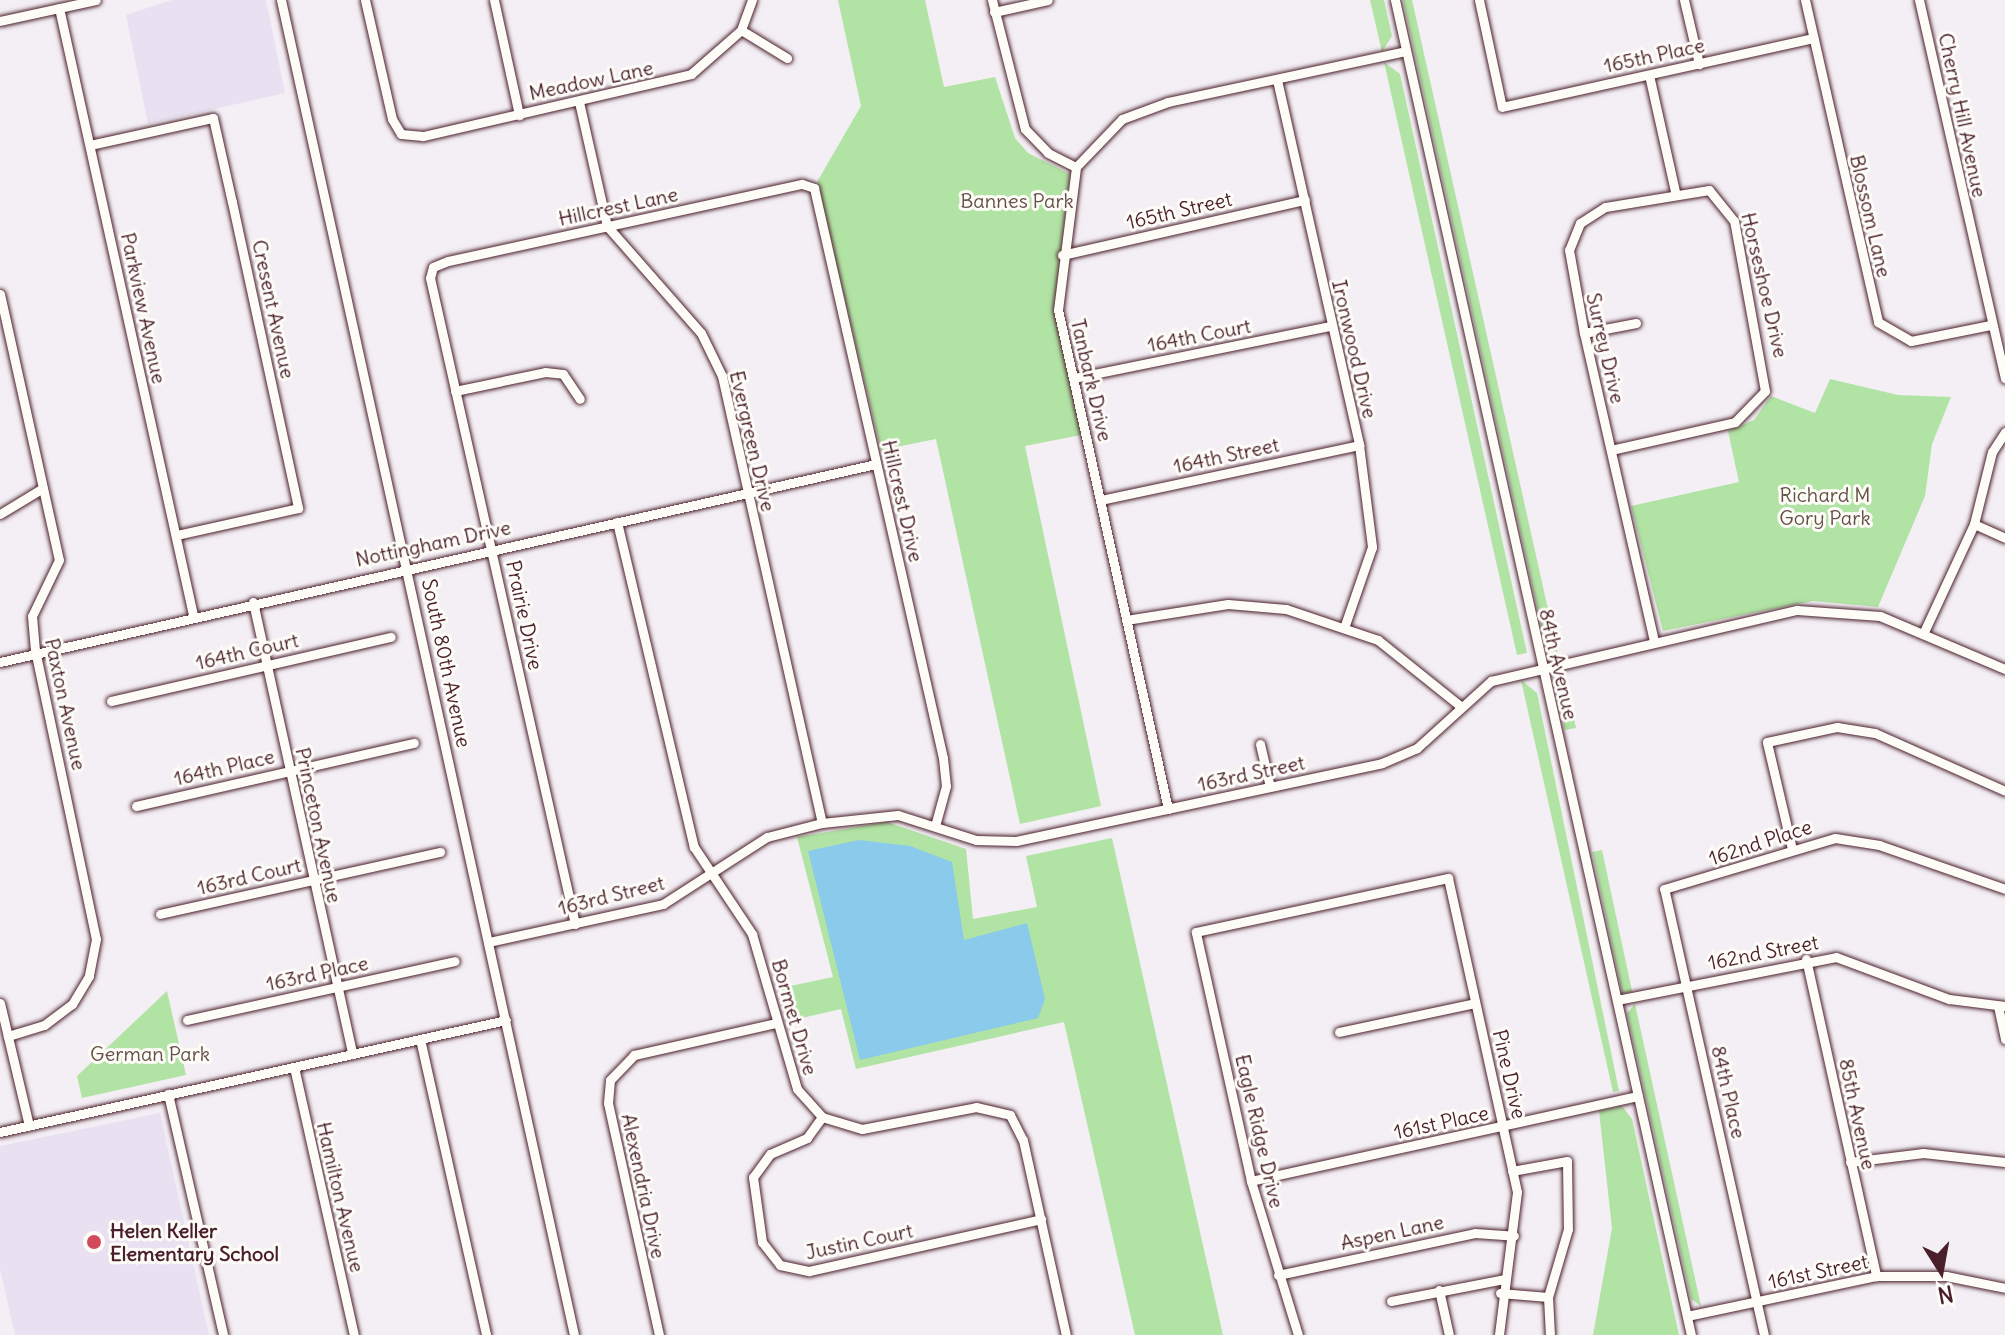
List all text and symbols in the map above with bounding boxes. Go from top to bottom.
street label: Cherry Hill Avenue [1934,31,1992,199]
street label: 165th Place [1601,33,1707,77]
street label: Meadow Lane [527,55,655,105]
street label: Blossom Lane [1845,152,1897,280]
street label: Hillcrest Lane [556,182,680,230]
street label: 165th Street [1124,186,1234,234]
park label: Bannes Park [960,188,1074,212]
street label: Horseshoe Drive [1737,210,1793,360]
street label: Parkview Avenue [116,230,172,386]
street label: Cresent Avenue [248,237,300,381]
street label: Ironwood Drive [1327,277,1383,421]
street label: Surrey Drive [1582,290,1630,406]
street label: 164th Court [1145,313,1253,357]
street label: Tanbark Drive [1066,316,1118,444]
street label: Evergreen Drive [725,368,781,514]
street label: 164th Street [1171,432,1281,478]
street label: Hillcrest Drive [877,438,929,564]
park label: Richard M Gory Park [1779,483,1871,530]
street label: Nottingham Drive [353,515,513,571]
street label: Prairie Drive [502,558,548,672]
street label: South 80th Avenue [417,576,477,750]
street label: 84th Avenue [1535,606,1583,722]
street label: 164th Court [193,628,301,674]
street label: Paxton Avenue [40,636,92,772]
street label: 164th Place [171,744,277,790]
street label: Princeton Avenue [291,745,347,905]
street label: 163rd Street [1195,750,1307,796]
street label: 162nd Place [1705,814,1815,870]
street label: 163rd Court [195,852,303,900]
street label: 163rd Street [555,870,667,920]
street label: 162nd Street [1706,930,1820,974]
street label: 163rd Place [264,950,370,996]
street label: Bormet Drive [767,956,823,1078]
street label: Pine Drive [1488,1027,1532,1121]
park label: German Park [90,1041,210,1065]
street label: 84th Place [1707,1043,1751,1141]
street label: Eagle Ridge Drive [1231,1052,1289,1210]
street label: 85th Avenue [1835,1056,1881,1172]
street label: 161st Place [1391,1100,1491,1144]
street label: Alexendria Drive [617,1111,671,1261]
street label: Hamilton Avenue [312,1119,370,1275]
street label: Aspen Lane [1338,1209,1446,1255]
place label: Helen Keller Elementary School [110,1218,279,1265]
street label: Justin Court [803,1218,915,1264]
north arrow [1901,1231,1981,1311]
marker: Helen Keller Elementary School [85,1233,103,1251]
street label: 161st Street [1766,1249,1870,1293]
text: N [1935,1279,1956,1310]

